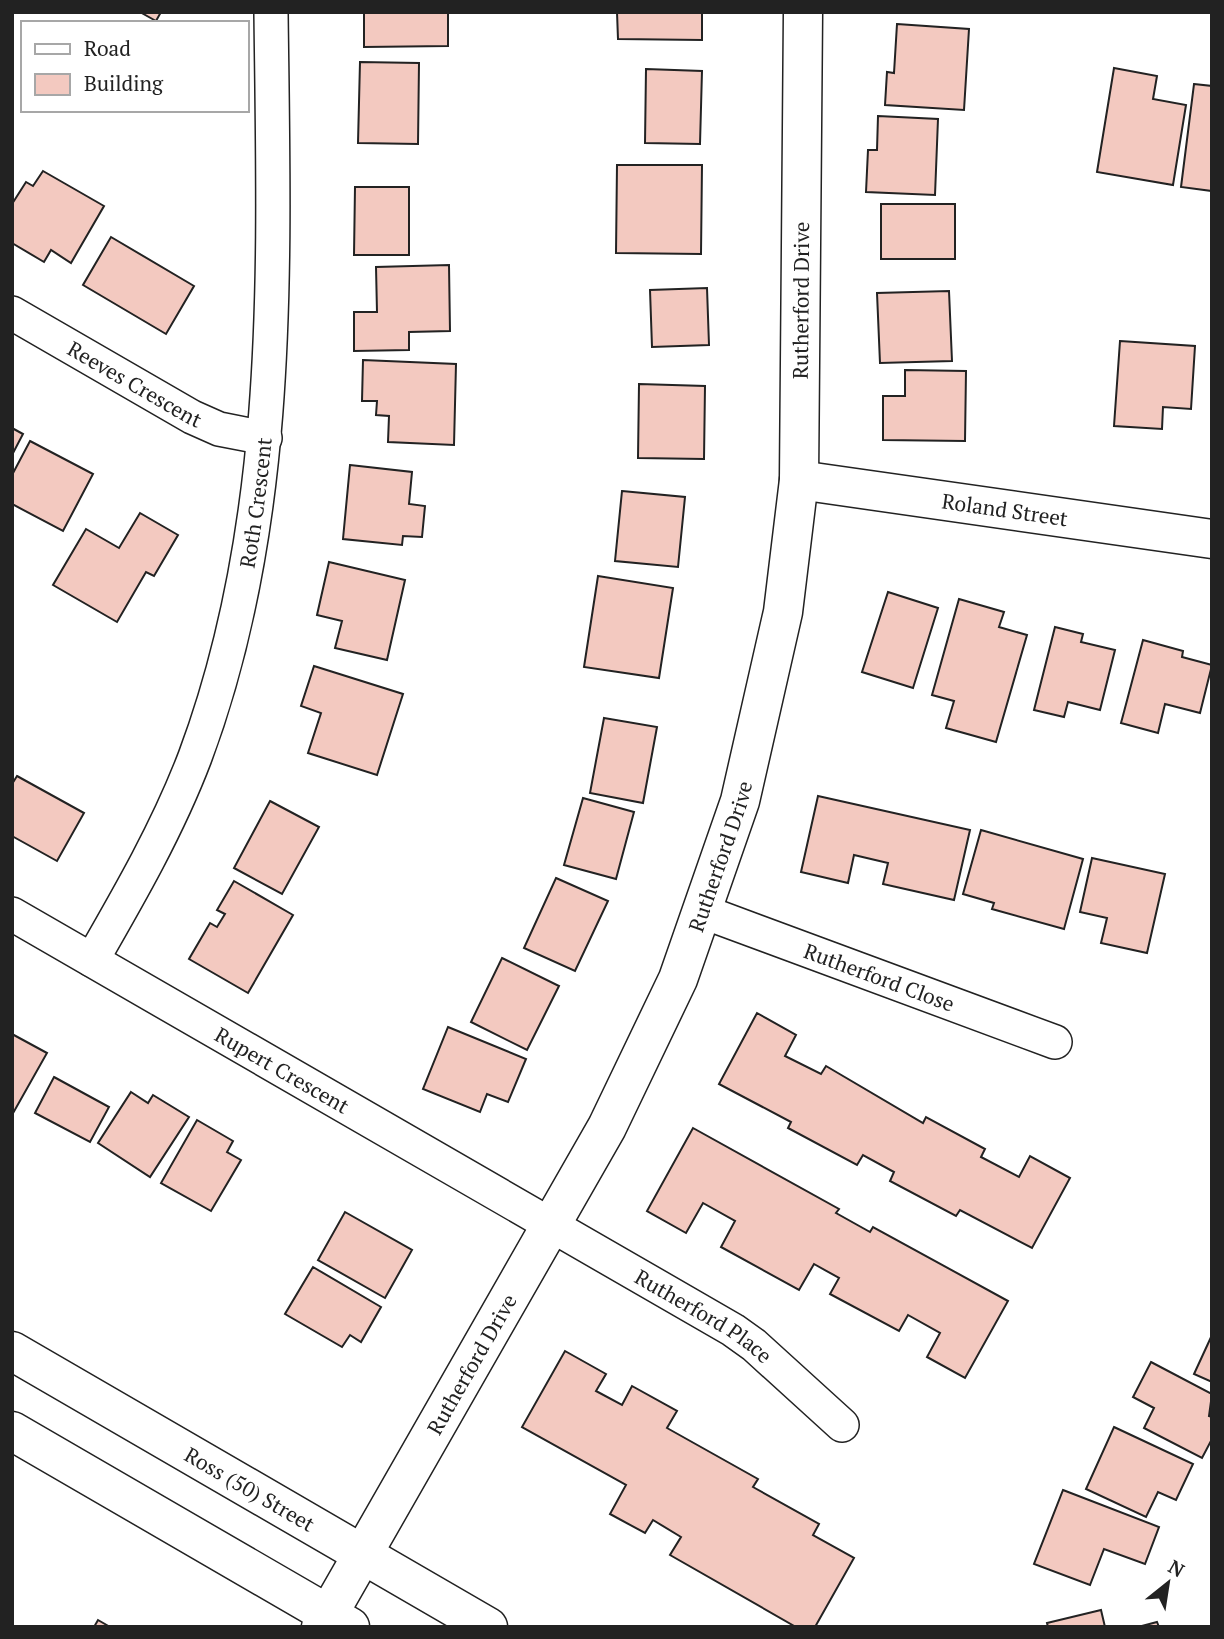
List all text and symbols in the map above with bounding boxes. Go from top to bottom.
legend [21,21,248,112]
text: Road [84,34,131,62]
text: Building [84,69,164,97]
street label: Rutherford Drive [786,222,815,379]
street label: Reeves Crescent [63,334,206,434]
street label: Roth Crescent [233,436,278,570]
street label: Roland Street [940,487,1070,532]
street label: Rutherford Drive [682,778,758,935]
street label: Rutherford Close [800,936,959,1018]
street label: Rupert Crescent [210,1020,355,1120]
street label: Rutherford Place [630,1262,778,1369]
street label: Rutherford Drive [420,1289,523,1439]
street label: Ross (50) Street [180,1440,320,1538]
north arrow [1133,1548,1203,1618]
text: N [1164,1553,1190,1583]

